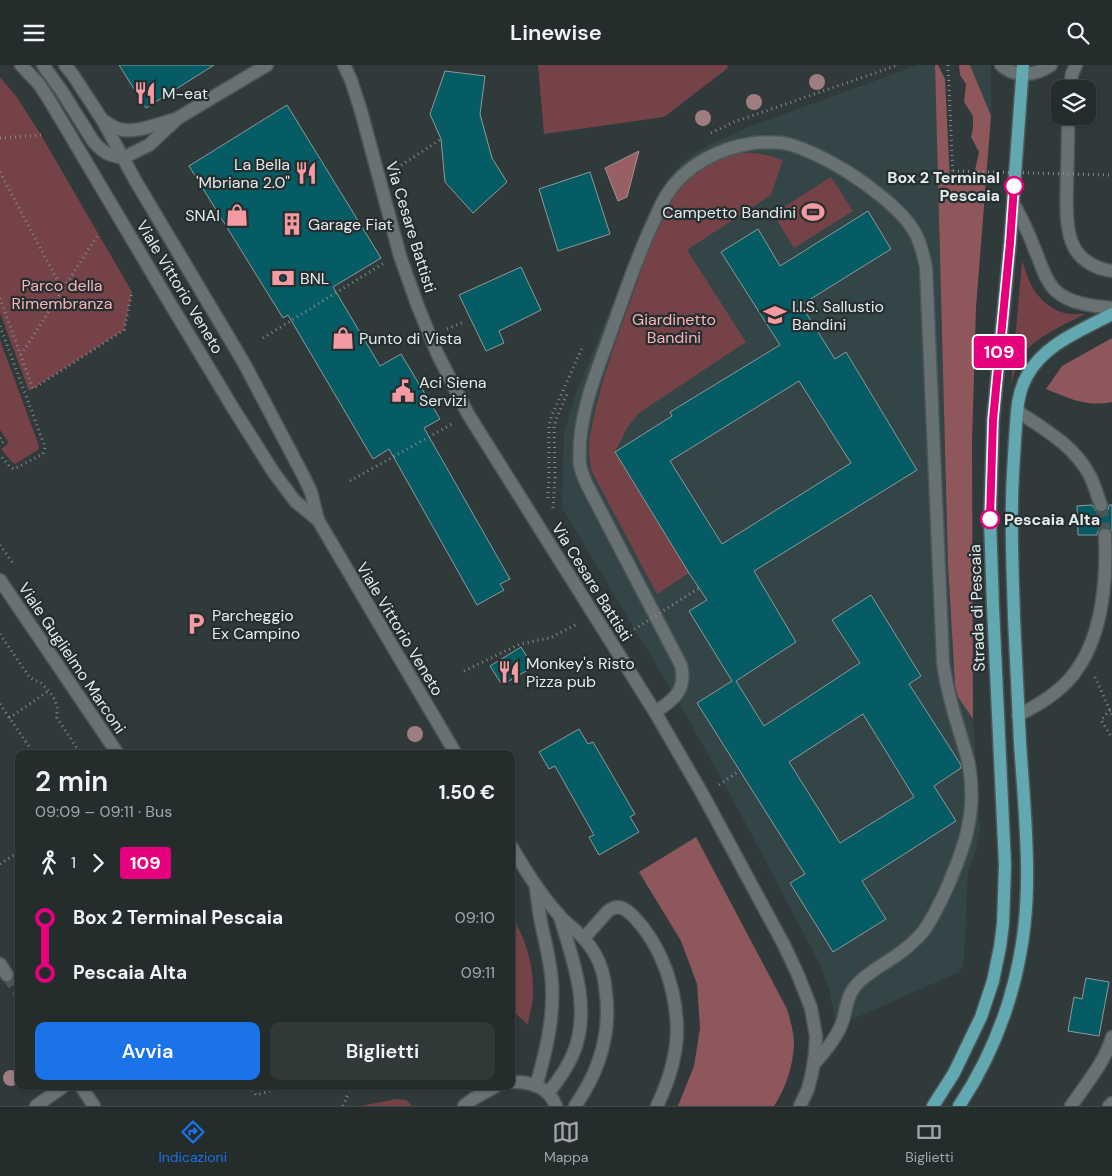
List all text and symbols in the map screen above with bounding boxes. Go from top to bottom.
text: Linewise [510,18,602,47]
icon: menu [20,19,48,47]
icon: search [1064,19,1092,47]
restaurant icon: M-eat [132,80,158,106]
map controls [1051,80,1096,125]
button: layers [1051,80,1096,125]
place label: M-eat [162,83,208,104]
place label: La Bella 'Mbriana 2.0" [196,154,290,193]
street label: Via Cesare Battisti [381,159,441,295]
restaurant icon: La Bella 'Mbriana 2.0" [293,160,319,186]
place label: Box 2 Terminal Pescaia [887,167,1000,206]
marker: Box 2 Terminal Pescaia [1004,176,1024,196]
sports icon: Campetto Bandini [800,199,826,225]
shop icon: SNAI [224,202,250,228]
place label: Campetto Bandini [662,202,796,223]
place label: SNAI [185,205,220,226]
building icon: Garage Fiat [279,211,305,237]
place label: Garage Fiat [308,214,393,235]
street label: Viale Vittorio Veneto [132,216,228,358]
bank icon: BNL [270,265,296,291]
place label: BNL [300,268,329,289]
park label: Parco della Rimembranza [12,275,112,314]
place label: I.I.S. Sallustio Bandini [792,296,884,335]
school or university icon: I.I.S. Sallustio Bandini [762,302,788,328]
park label: Giardinetto Bandini [632,309,716,348]
shop icon: Punto di Vista [330,325,356,351]
place label: Punto di Vista [359,328,462,349]
line badge: 109 [970,336,1028,368]
text: 109 [984,340,1014,364]
place label: Aci Siena Servizi [419,372,487,411]
public building icon: Aci Siena Servizi [390,378,416,404]
marker: Pescaia Alta [980,509,1000,529]
place label: Pescaia Alta [1004,509,1100,530]
street label: Via Cesare Battisti [547,519,637,645]
street label: Strada di Pescaia [964,544,990,672]
street label: Viale Vittorio Veneto [352,558,448,700]
street label: Viale Guglielmo Marconi [14,578,130,738]
place label: Parcheggio Ex Campino [212,605,300,644]
parking icon: Parcheggio Ex Campino [183,611,209,637]
place label: Monkey's Risto Pizza pub [526,653,635,692]
restaurant icon: Monkey's Risto Pizza pub [496,659,522,685]
text: 2 min [35,763,108,800]
text: 1.50 € [439,780,495,805]
text: 09:09 – 09:11 · Bus [35,801,172,822]
icon: walk [35,849,63,877]
icon: forward [84,849,112,877]
text: 109 [130,851,161,875]
text: 1 [71,852,76,873]
text: Box 2 Terminal Pescaia [73,905,283,930]
text: 09:10 [455,907,495,928]
text: Pescaia Alta [73,960,187,985]
text: 09:11 [461,962,495,983]
button: Avvia [35,1022,260,1080]
button: Biglietti [270,1022,495,1080]
tab: Indicazioni [158,1118,227,1166]
tab: Mappa [544,1118,588,1166]
tab: Biglietti [905,1118,954,1166]

